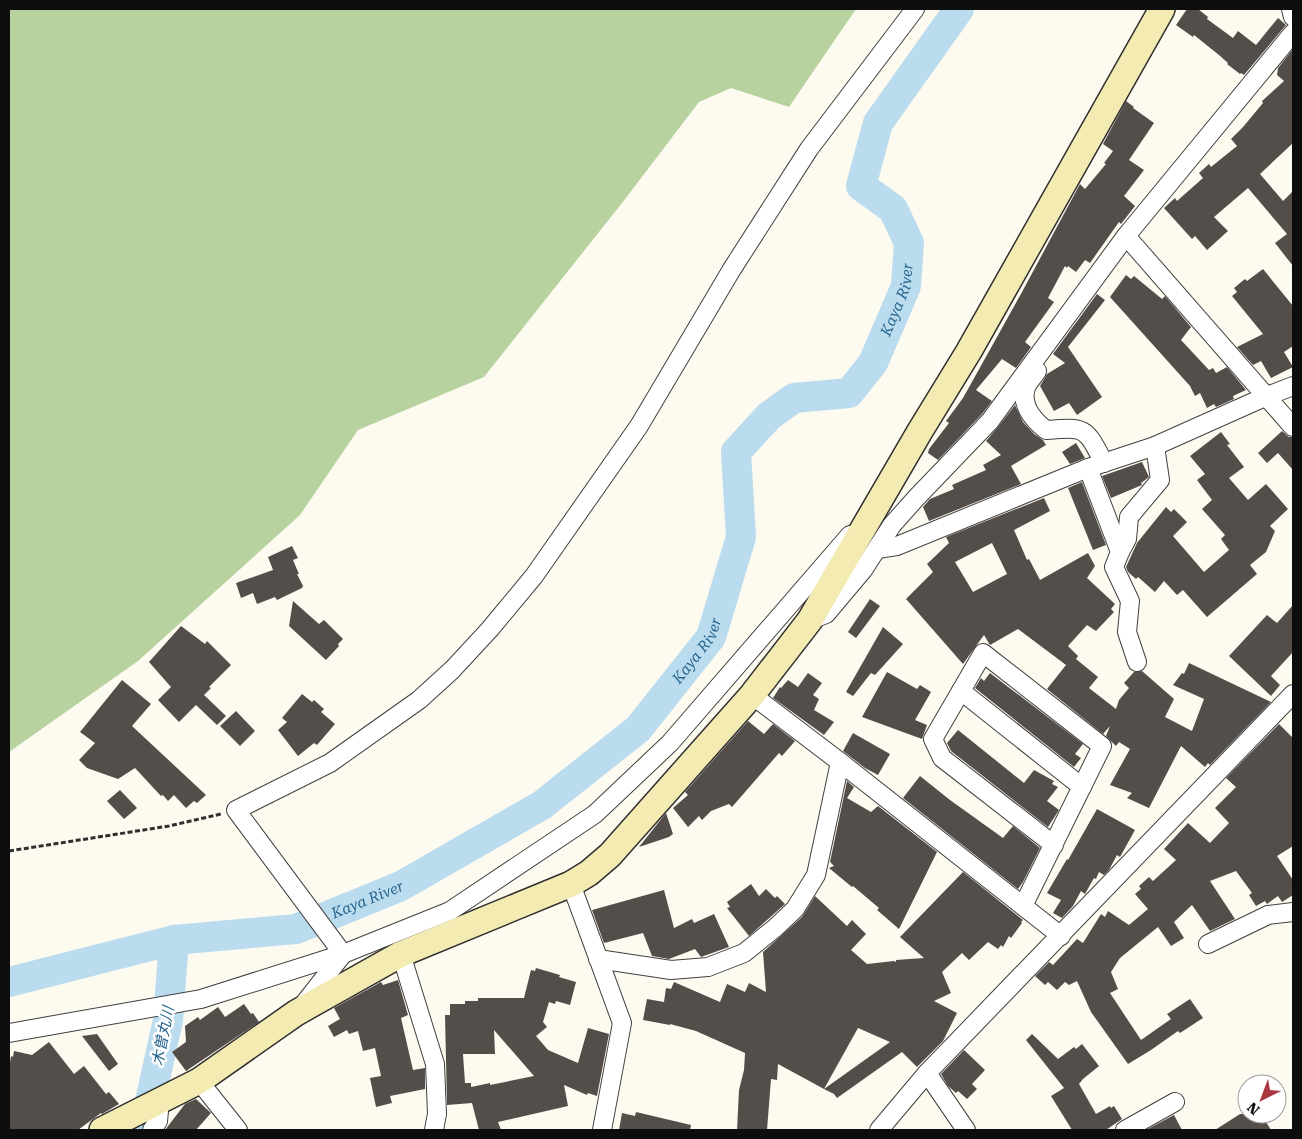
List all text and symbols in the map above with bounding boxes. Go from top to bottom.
water label: Kaya River [876,262,917,340]
water label: Kaya River [668,615,725,688]
water label: Kaya River [328,877,407,923]
water label: 木曽丸川 [148,1003,178,1067]
north arrow [1237,1074,1287,1124]
text: N [1244,1099,1263,1118]

